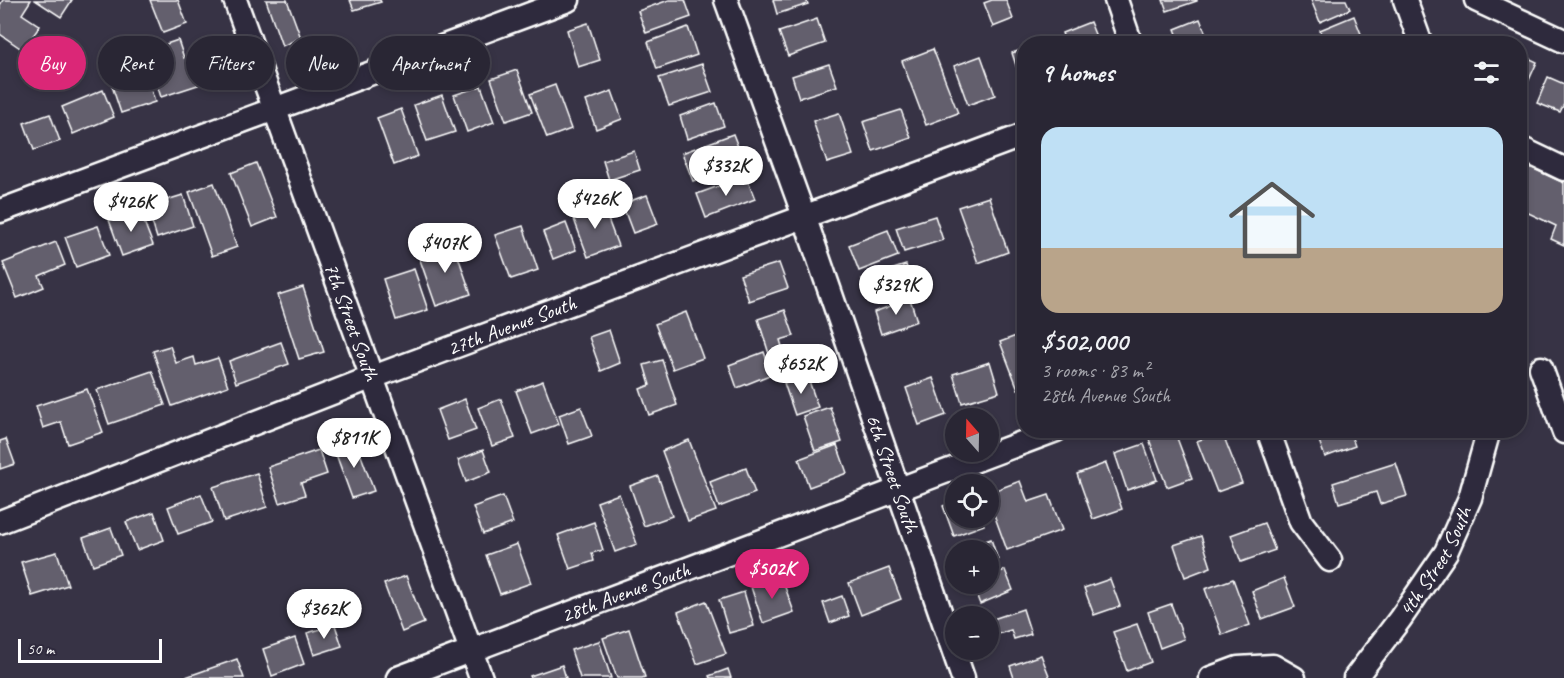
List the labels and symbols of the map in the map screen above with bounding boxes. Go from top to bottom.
pin: $332K [684,146,768,197]
pin: $426K [553,179,637,230]
pin: $426K [89,182,173,233]
pin: $407K [403,223,487,274]
street label: 7th Street South [318,259,385,385]
pin: $329K [854,265,938,316]
street label: 27th Avenue South [443,289,581,361]
pin: $652K [759,344,843,395]
north arrow [945,408,999,462]
street label: 6th Street South [860,411,925,537]
pin: $811K [312,418,396,469]
street label: 4th Street South [1393,501,1478,621]
pin: $502K [730,549,814,600]
street label: 28th Avenue South [557,556,695,628]
pin: $362K [282,589,366,640]
scale bar [18,636,162,664]

